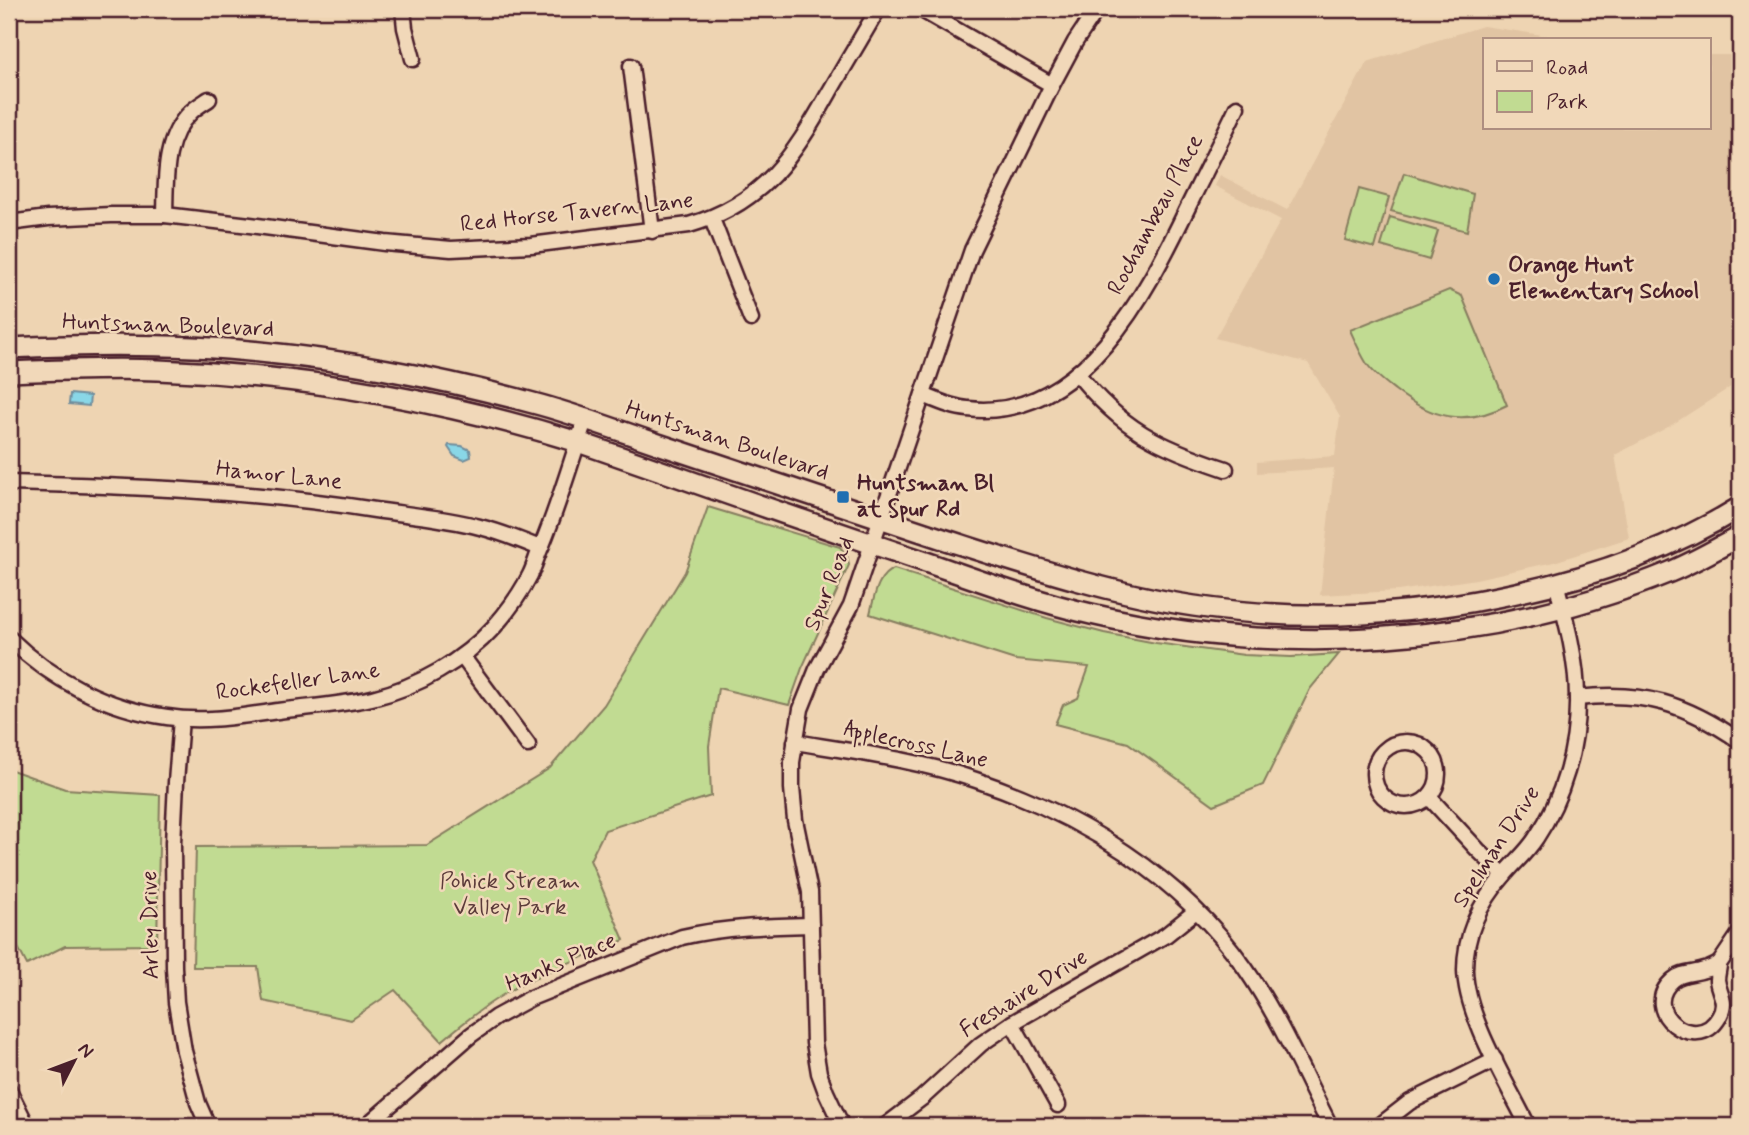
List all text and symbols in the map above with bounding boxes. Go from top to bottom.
legend [1483,38,1710,130]
text: Road [1546,54,1588,82]
text: Park [1546,88,1588,116]
street label: Rochambeau Place [1101,129,1211,301]
street label: Red Horse Tavern Lane [459,186,695,240]
place label: Orange Hunt Elementary School [1508,251,1699,307]
marker: Orange Hunt Elementary School [1486,271,1502,287]
street label: Huntsman Boulevard [61,307,275,345]
street label: Huntsman Boulevard [621,394,833,488]
street label: Hamor Lane [214,454,344,498]
place label: Huntsman Bl at Spur Rd [857,469,995,525]
marker: Huntsman Bl at Spur Rd [835,489,851,505]
street label: Spur Road [798,532,862,636]
street label: Rockefeller Lane [214,656,382,708]
street label: Applecross Lane [841,714,991,777]
street label: Spelman Drive [1446,780,1548,914]
park label: Pohick Stream Valley Park [440,867,580,923]
street label: Arley Drive [135,870,167,980]
street label: Hanks Place [501,926,621,1000]
street label: Freshaire Drive [954,943,1094,1045]
north arrow [38,1026,108,1096]
text: N [72,1038,99,1064]

